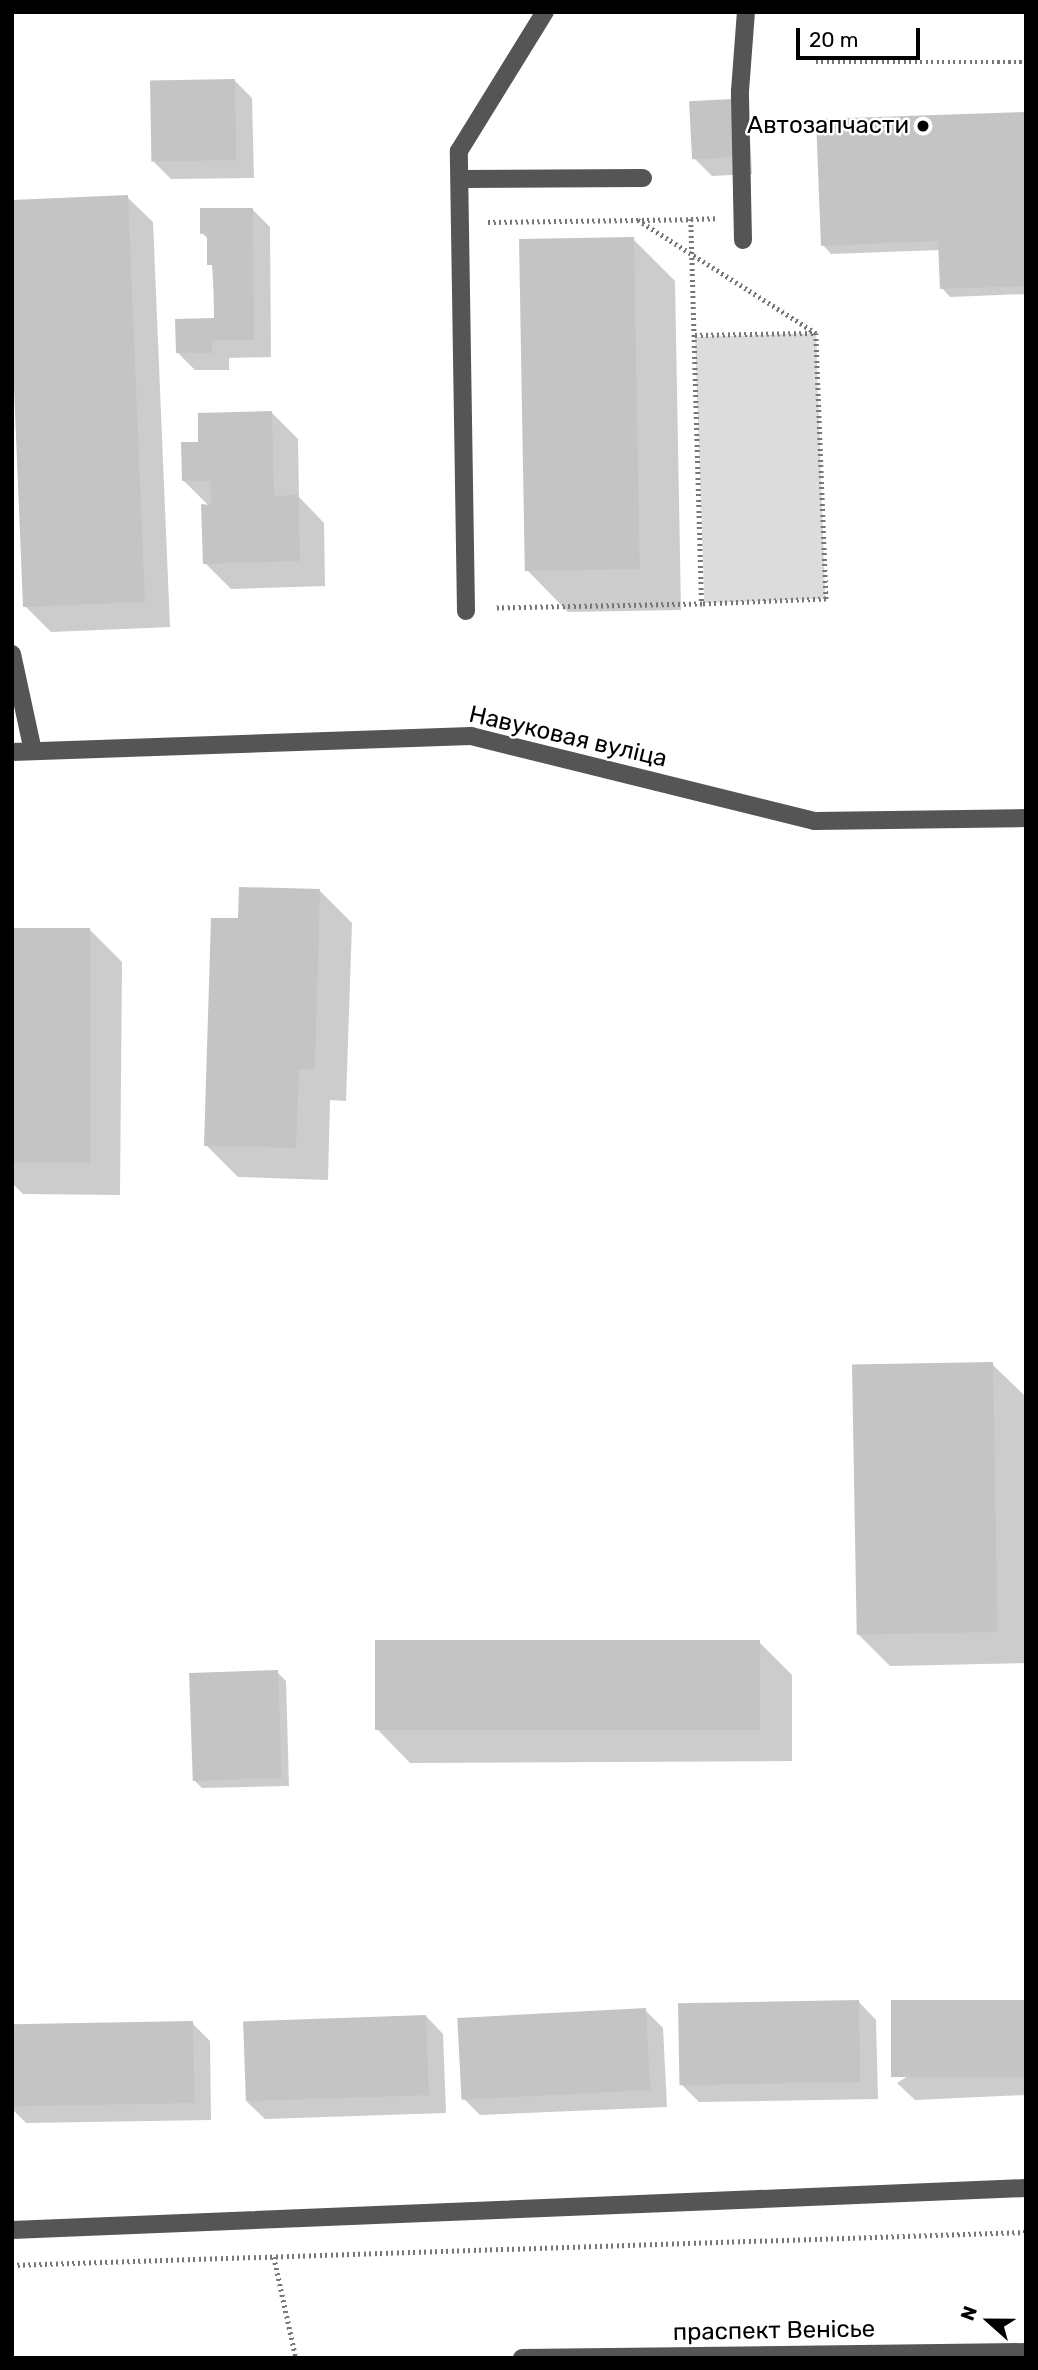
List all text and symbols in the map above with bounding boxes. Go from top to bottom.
scale bar [800,14,924,58]
text: 20 m [809,27,858,52]
place label: Автозапчасти [747,112,909,140]
marker: Автозапчасти [915,118,931,134]
street label: Навуковая вуліца [466,700,670,774]
north arrow [954,2286,1024,2356]
text: N [956,2303,982,2324]
street label: праспект Венісье [673,2315,875,2347]

